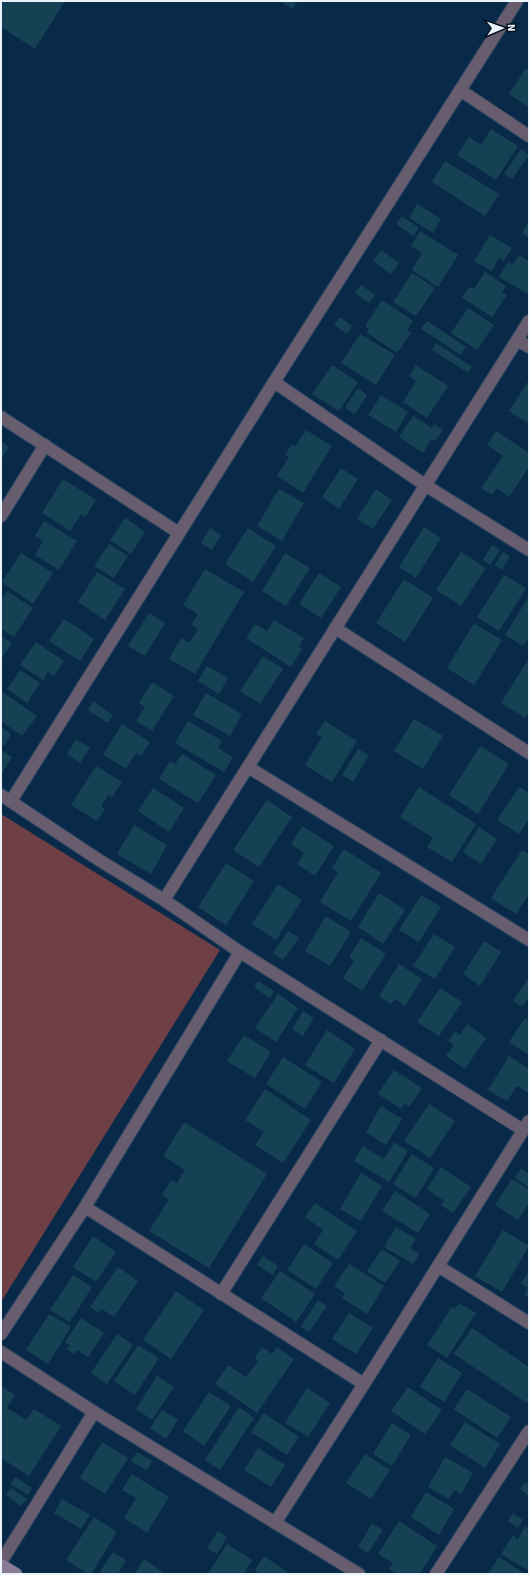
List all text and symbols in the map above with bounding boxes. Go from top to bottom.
north arrow [482,8,522,48]
text: N [504,24,519,32]

